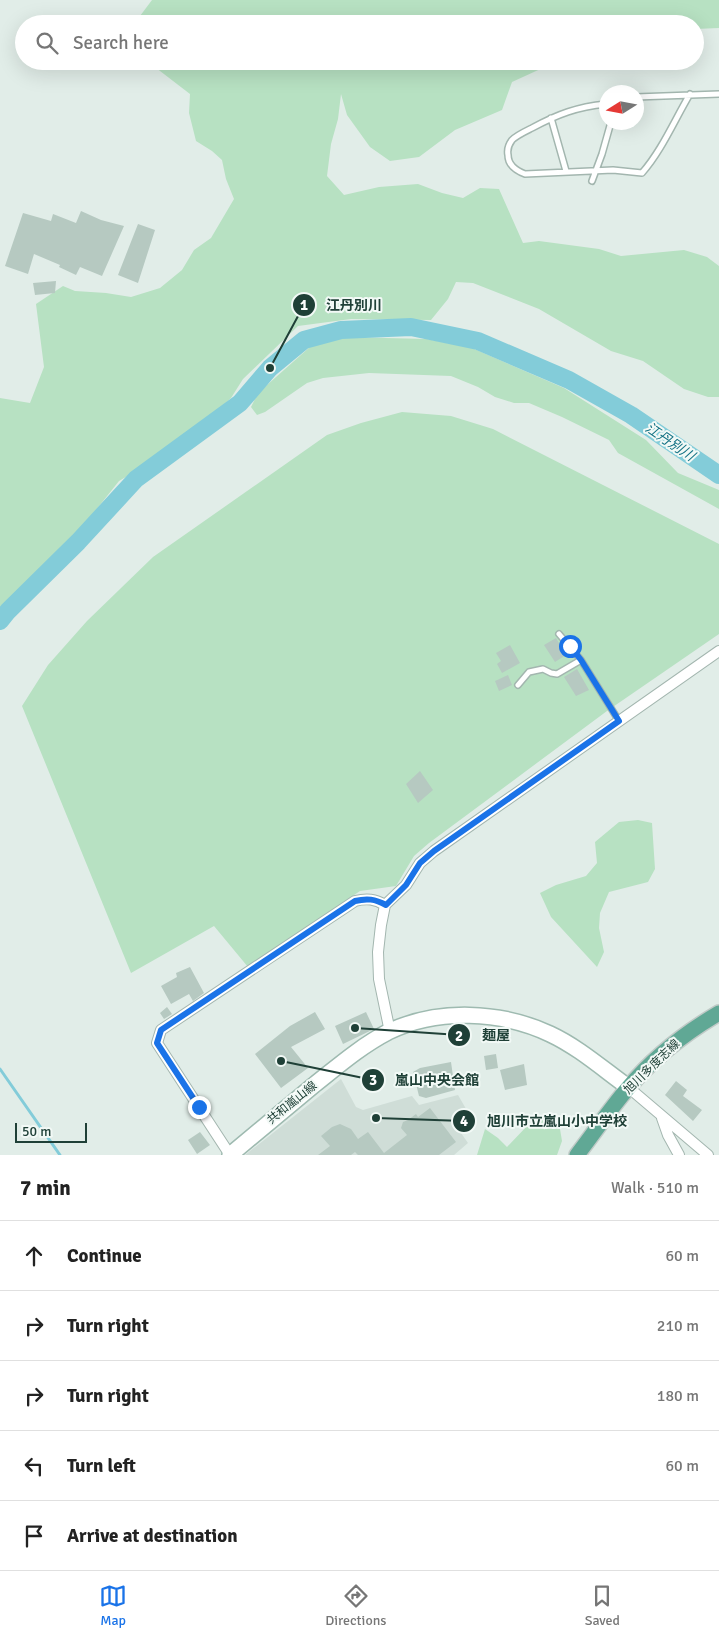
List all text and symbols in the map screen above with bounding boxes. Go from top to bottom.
search box [15,15,704,70]
icon: search [33,29,61,57]
text: Search here [73,31,169,55]
north arrow [599,85,644,130]
callout: 江丹別川 [291,291,392,320]
text: 1 [300,296,308,314]
text: 江丹別川 [326,297,382,314]
water label: 江丹別川 [642,419,700,466]
route start [559,635,582,658]
callout: 麺屋 [447,1021,520,1050]
text: 2 [455,1027,463,1045]
text: 麺屋 [482,1027,510,1044]
street label: 旭川多度志線 [621,1037,683,1097]
callout: 嵐山中央会館 [360,1066,489,1095]
text: 3 [369,1071,377,1089]
text: 嵐山中央会館 [395,1072,479,1089]
street label: 共和嵐山線 [264,1078,320,1128]
route end [188,1096,211,1119]
callout: 旭川市立嵐山小中学校 [452,1106,637,1135]
text: 4 [460,1112,468,1130]
text: 旭川市立嵐山小中学校 [487,1113,627,1130]
scale bar [15,1120,88,1143]
text: 50 m [22,1123,51,1140]
text: 7 min [20,1175,71,1201]
text: Walk · 510 m [611,1178,699,1198]
icon: ahead [20,1242,48,1270]
text: Continue [67,1244,142,1268]
text: 60 m [665,1246,699,1266]
icon: right [20,1312,48,1340]
text: Turn right [67,1314,149,1338]
text: 210 m [657,1316,699,1336]
icon: right [20,1382,48,1410]
text: Turn right [67,1384,149,1408]
text: 180 m [657,1386,699,1406]
icon: left [20,1452,48,1480]
text: Turn left [67,1454,136,1478]
text: 60 m [665,1456,699,1476]
icon: arrive [20,1522,48,1550]
text: Arrive at destination [67,1524,238,1548]
tab: Map [99,1582,127,1629]
tab: Directions [325,1582,386,1629]
tab: Saved [585,1582,620,1629]

